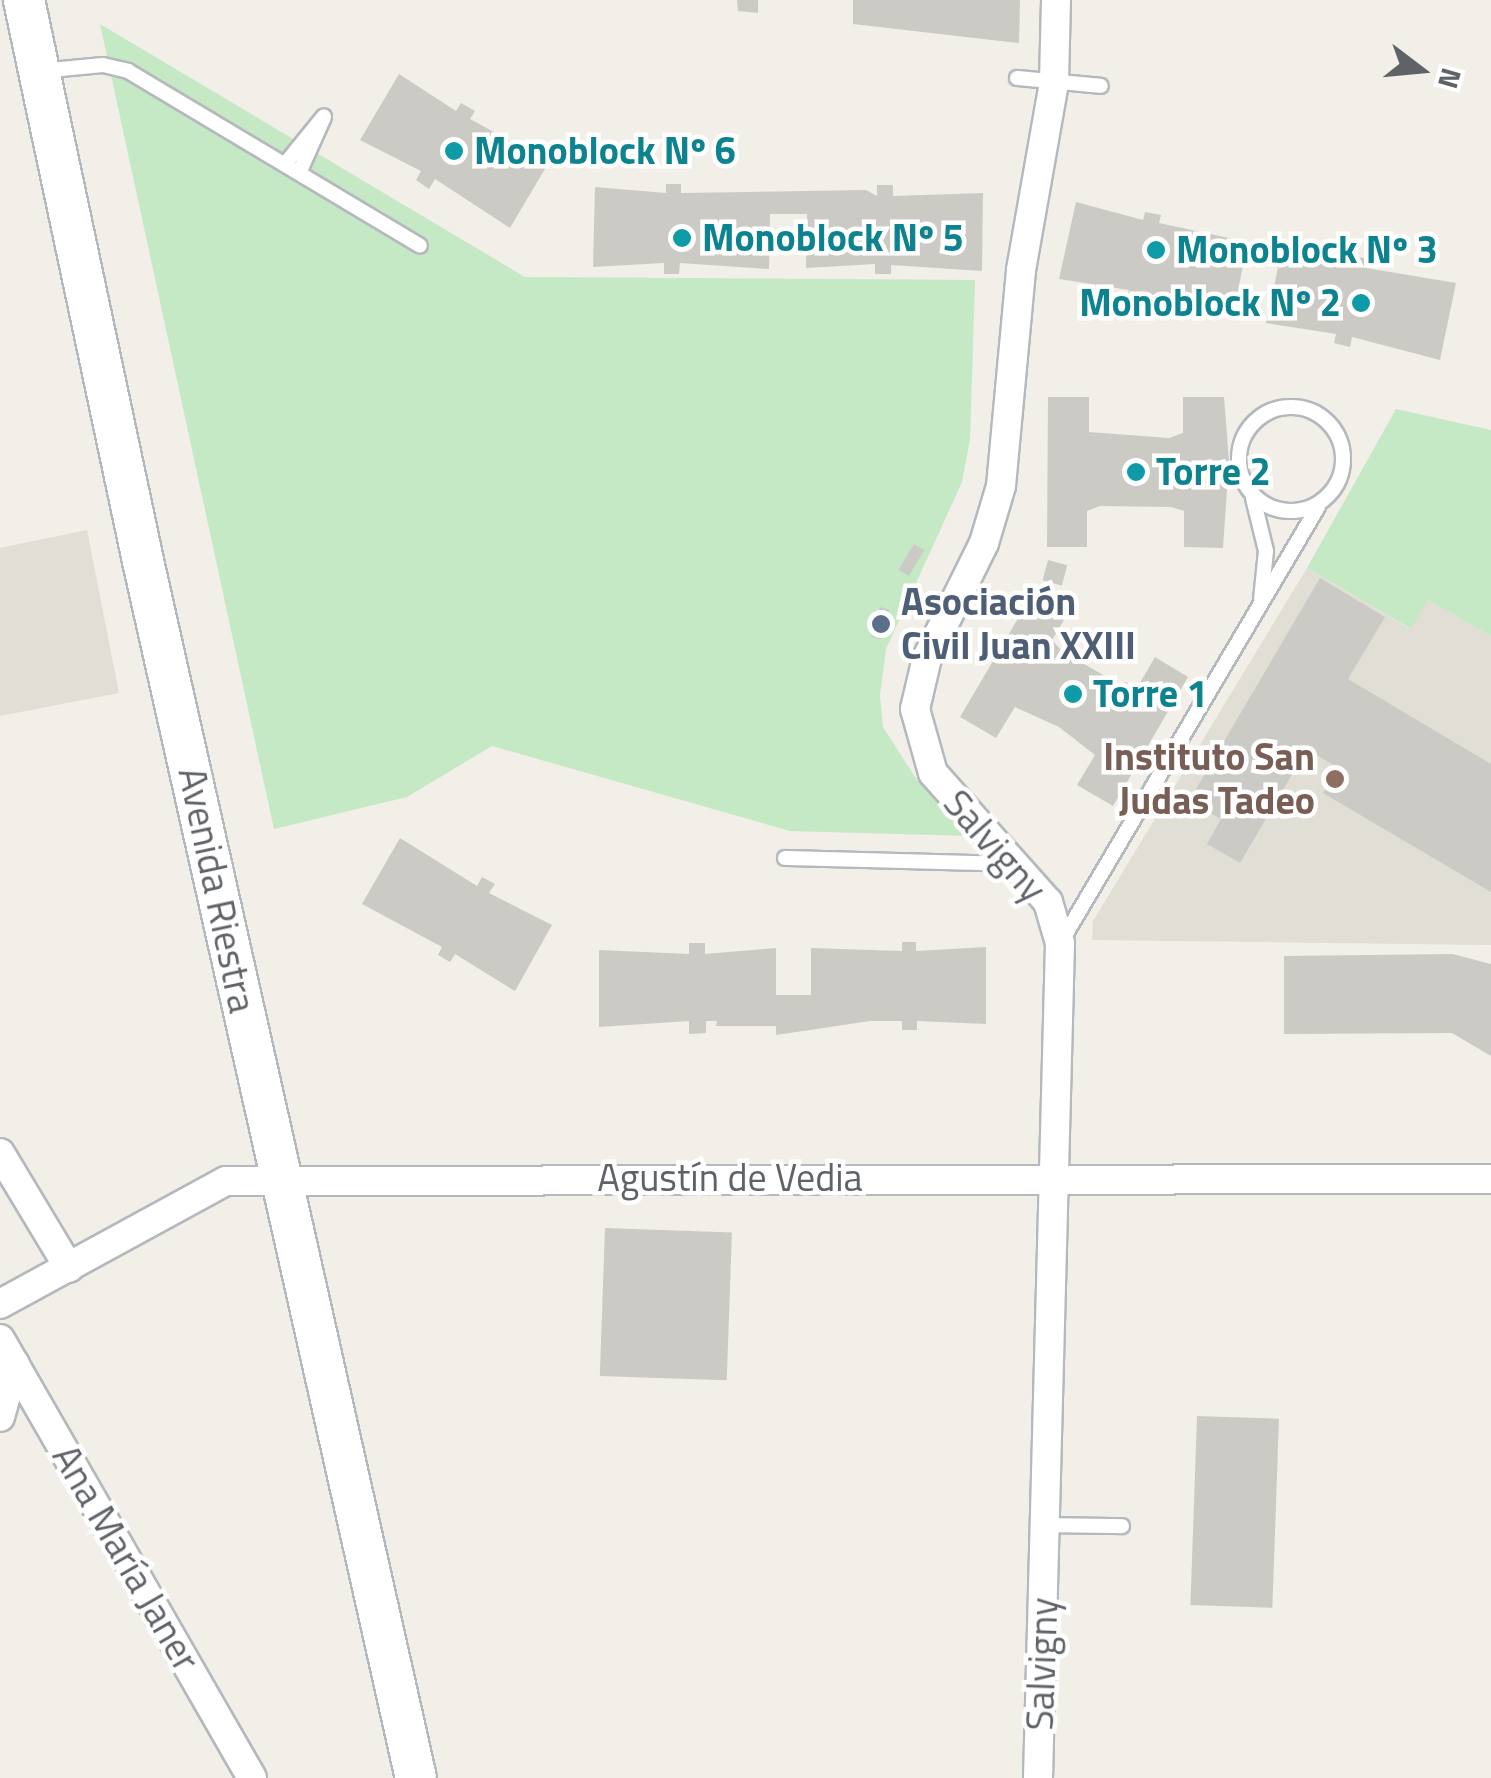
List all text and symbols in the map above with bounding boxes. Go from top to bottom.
north arrow [1371,20,1471,120]
text: N [1427,63,1474,94]
place label: Monoblock Nº 6 [474,128,736,174]
marker: Monoblock Nº 6 [443,140,465,162]
place label: Monoblock Nº 5 [702,215,964,261]
marker: Monoblock Nº 5 [671,227,693,249]
place label: Monoblock Nº 3 [1176,227,1438,273]
marker: Monoblock Nº 3 [1145,239,1167,261]
place label: Monoblock Nº 2 [1079,280,1341,326]
marker: Monoblock Nº 2 [1350,292,1372,314]
place label: Torre 2 [1156,449,1271,495]
marker: Torre 2 [1125,461,1147,483]
place label: Asociación Civil Juan XXIII [901,579,1136,668]
marker: Asociación Civil Juan XXIII [870,613,892,635]
place label: Torre 1 [1093,671,1208,717]
marker: Torre 1 [1062,683,1084,705]
place label: Instituto San Judas Tadeo [1103,734,1315,824]
street label: Avenida Riestra [169,763,265,1017]
marker: Instituto San Judas Tadeo [1324,768,1346,790]
street label: Salvigny [934,781,1056,911]
street label: Agustín de Vedia [597,1155,863,1201]
street label: Ana María Janer [43,1437,209,1679]
street label: Salvigny [1017,1597,1067,1731]

